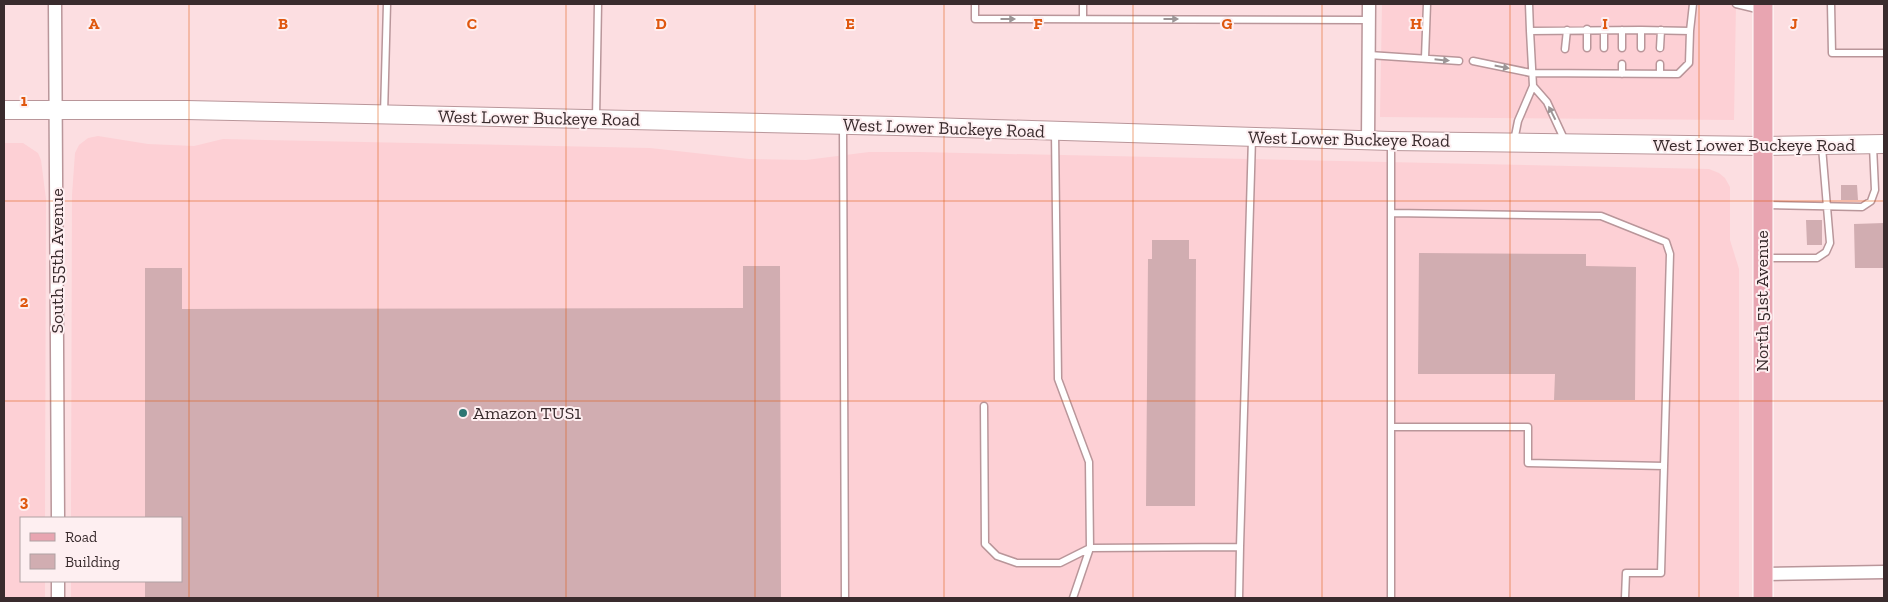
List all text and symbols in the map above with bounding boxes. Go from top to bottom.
text: A [89,14,100,33]
text: B [278,14,288,33]
text: C [467,14,477,33]
text: D [655,14,667,33]
text: E [845,14,855,33]
text: F [1033,14,1043,33]
text: G [1222,14,1233,33]
text: H [1410,14,1422,33]
text: I [1602,14,1608,33]
text: J [1790,14,1798,33]
one-way arrow [1000,15,1016,23]
one-way arrow [1163,15,1179,23]
one-way arrow [1434,56,1450,64]
one-way arrow [1495,63,1510,71]
text: 1 [21,91,28,110]
street label: West Lower Buckeye Road [438,105,640,131]
one-way arrow [1548,106,1556,120]
street label: West Lower Buckeye Road [843,113,1045,143]
street label: West Lower Buckeye Road [1248,126,1450,152]
street label: West Lower Buckeye Road [1653,134,1855,156]
street label: South 55th Avenue [46,188,68,334]
street label: North 51st Avenue [1751,230,1773,372]
text: 2 [20,292,29,311]
place label: Amazon TUS1 [473,402,581,424]
marker: Amazon TUS1 [457,407,469,419]
text: 3 [20,492,29,511]
legend [20,517,182,582]
text: Road [65,528,98,546]
text: Building [65,553,120,571]

